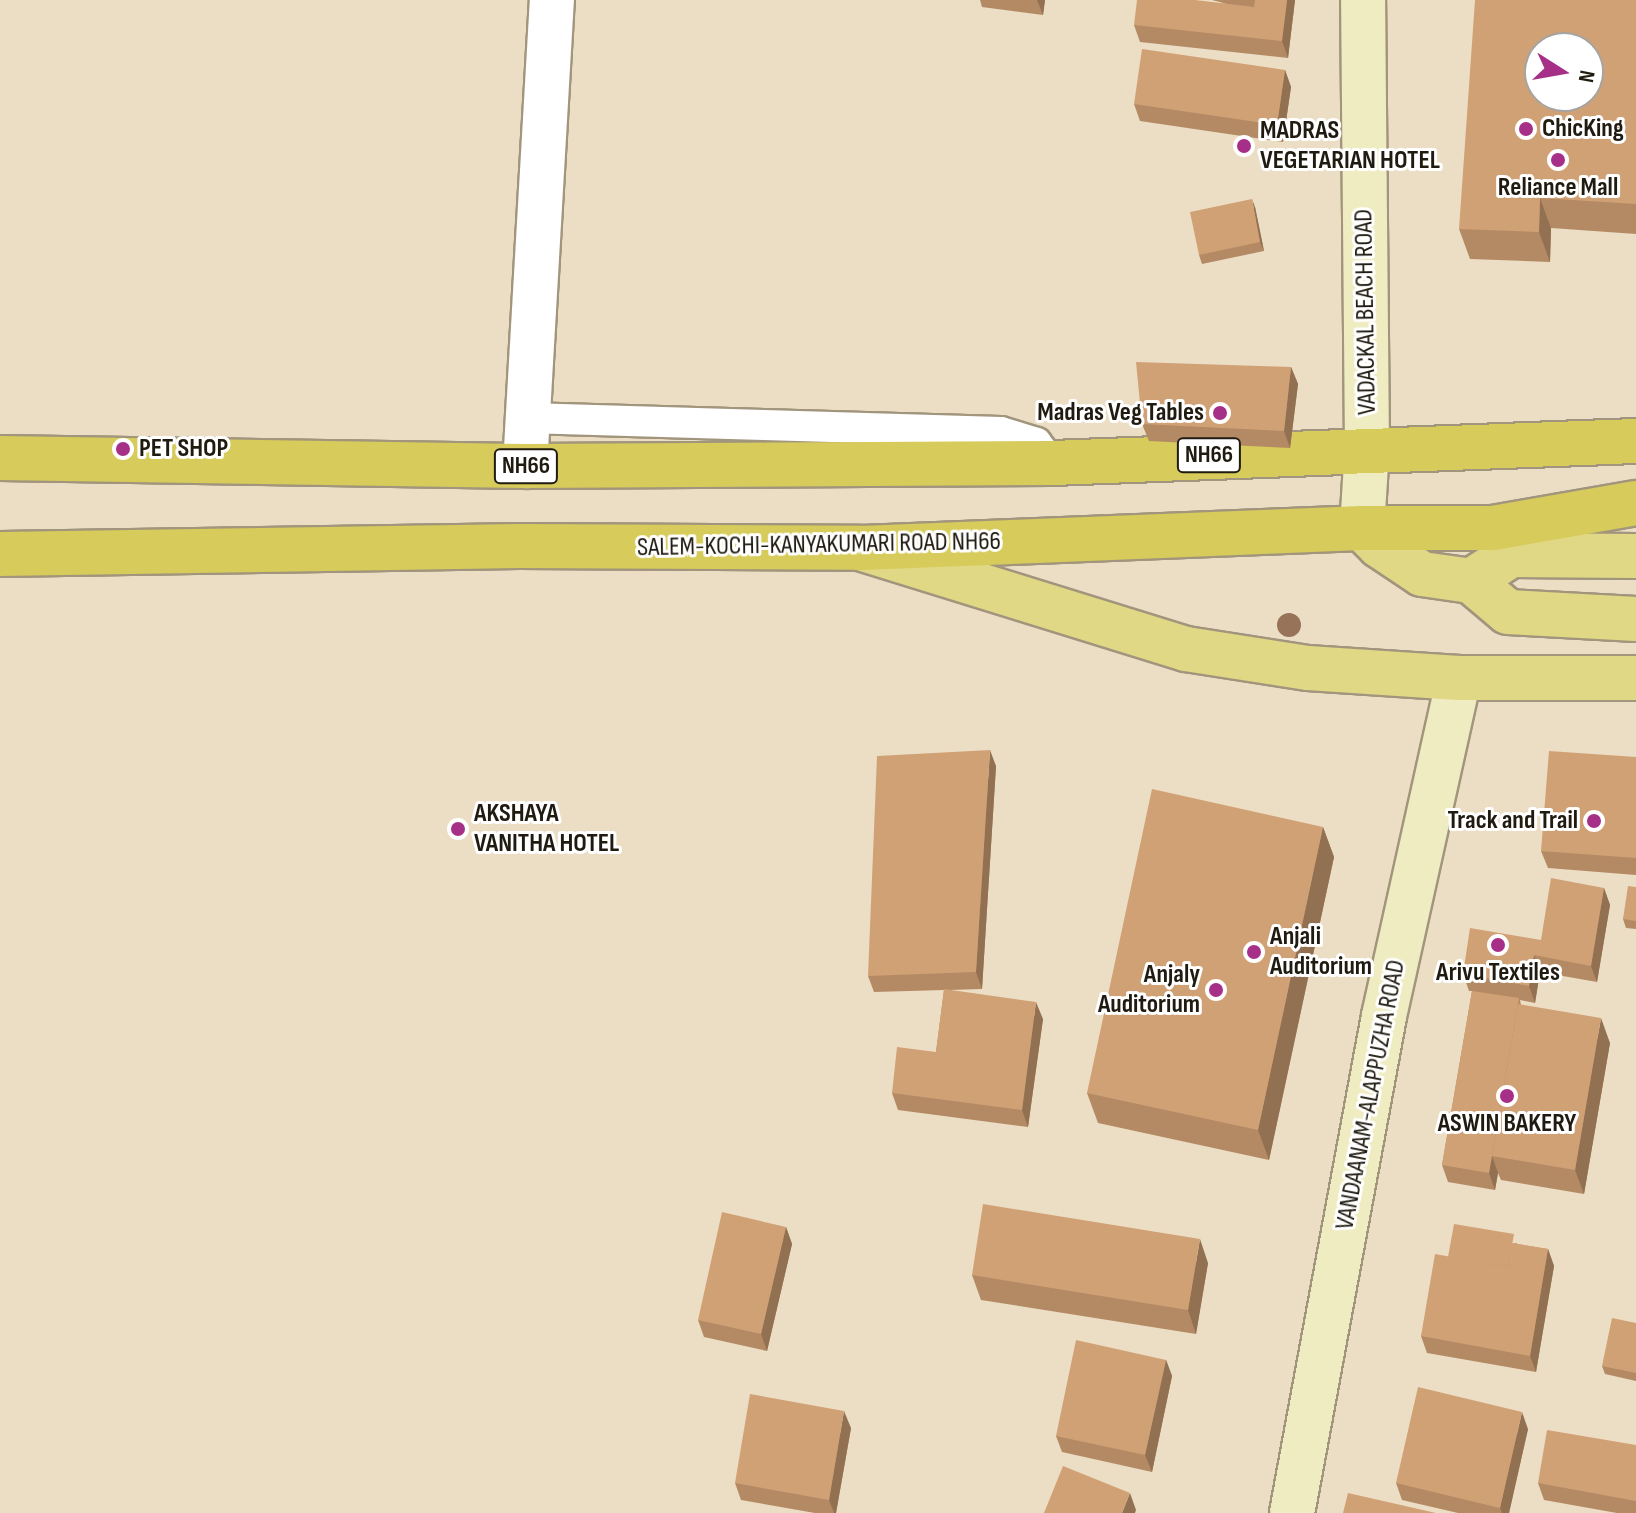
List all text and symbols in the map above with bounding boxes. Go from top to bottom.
north arrow [1524,32,1604,112]
text: N [1572,68,1600,85]
place label: ChicKing [1542,113,1624,145]
place label: MADRAS VEGETARIAN HOTEL [1260,115,1440,176]
marker: ChicKing [1517,120,1535,138]
marker: MADRAS VEGETARIAN HOTEL [1235,137,1253,155]
marker: Reliance Mall [1549,151,1567,169]
place label: Reliance Mall [1498,172,1618,204]
street label: VADACKAL BEACH ROAD [1349,209,1383,415]
place label: Madras Veg Tables [1037,397,1204,429]
marker: Madras Veg Tables [1211,404,1229,422]
place label: PET SHOP [139,433,228,465]
road number: NH66 [1175,435,1243,475]
marker: PET SHOP [114,440,132,458]
road number: NH66 [492,446,560,486]
street label: SALEM-KOCHI-KANYAKUMARI ROAD NH66 [637,526,1001,564]
place label: AKSHAYA VANITHA HOTEL [474,798,619,860]
place label: Track and Trail [1448,805,1578,837]
marker: Track and Trail [1585,812,1603,830]
marker: AKSHAYA VANITHA HOTEL [449,820,467,838]
place label: Anjali Auditorium [1270,921,1372,982]
marker: Arivu Textiles [1489,936,1507,954]
marker: Anjali Auditorium [1245,943,1263,961]
place label: Arivu Textiles [1436,957,1560,989]
street label: VANDAANAM-ALAPPUZHA ROAD [1330,958,1412,1232]
place label: Anjaly Auditorium [1098,959,1200,1020]
marker: Anjaly Auditorium [1207,981,1225,999]
marker: ASWIN BAKERY [1498,1087,1516,1105]
place label: ASWIN BAKERY [1438,1108,1576,1140]

